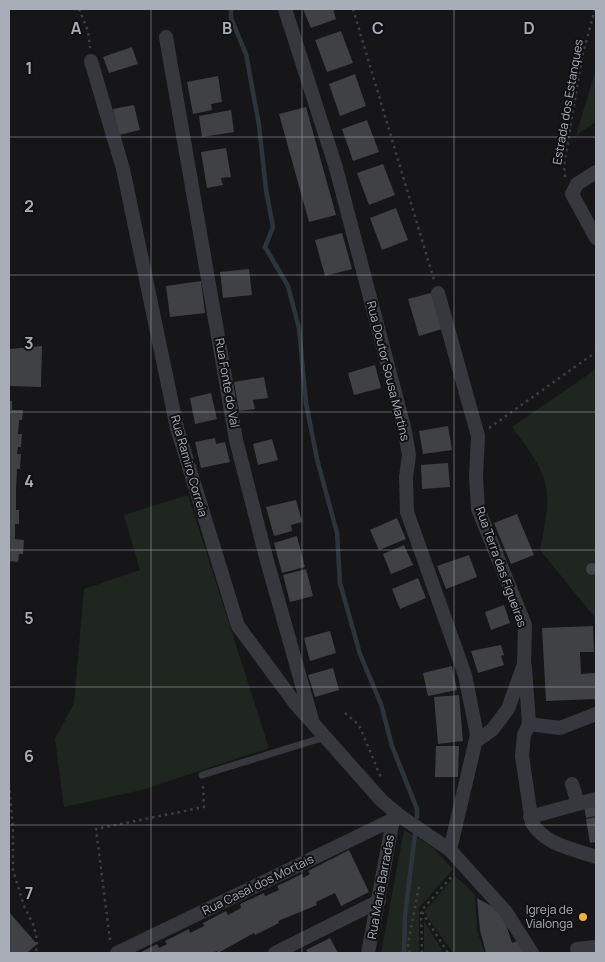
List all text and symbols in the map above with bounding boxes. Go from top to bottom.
text: A [71,17,82,39]
text: B [222,17,232,39]
text: C [372,17,384,39]
text: D [523,17,535,39]
street label: Estrada dos Estanques [548,38,587,166]
text: 1 [25,57,33,79]
text: 2 [24,195,34,217]
street label: Rua Doutor Sousa Martins [363,299,414,443]
text: 3 [24,332,34,354]
street label: Rua Fonte do Val [211,337,244,429]
street label: Rua Ramiro Correia [167,413,212,519]
text: 4 [24,470,34,492]
street label: Rua Terra das Figueiras [472,504,531,629]
text: 5 [24,607,34,629]
text: 6 [24,745,34,767]
street label: Rua Maria Barradas [363,833,398,941]
street label: Rua Casal dos Mortais [199,850,316,919]
text: 7 [25,882,33,904]
place label: Igreja de Vialonga [526,901,573,932]
marker: Igreja de Vialonga [577,911,589,923]

